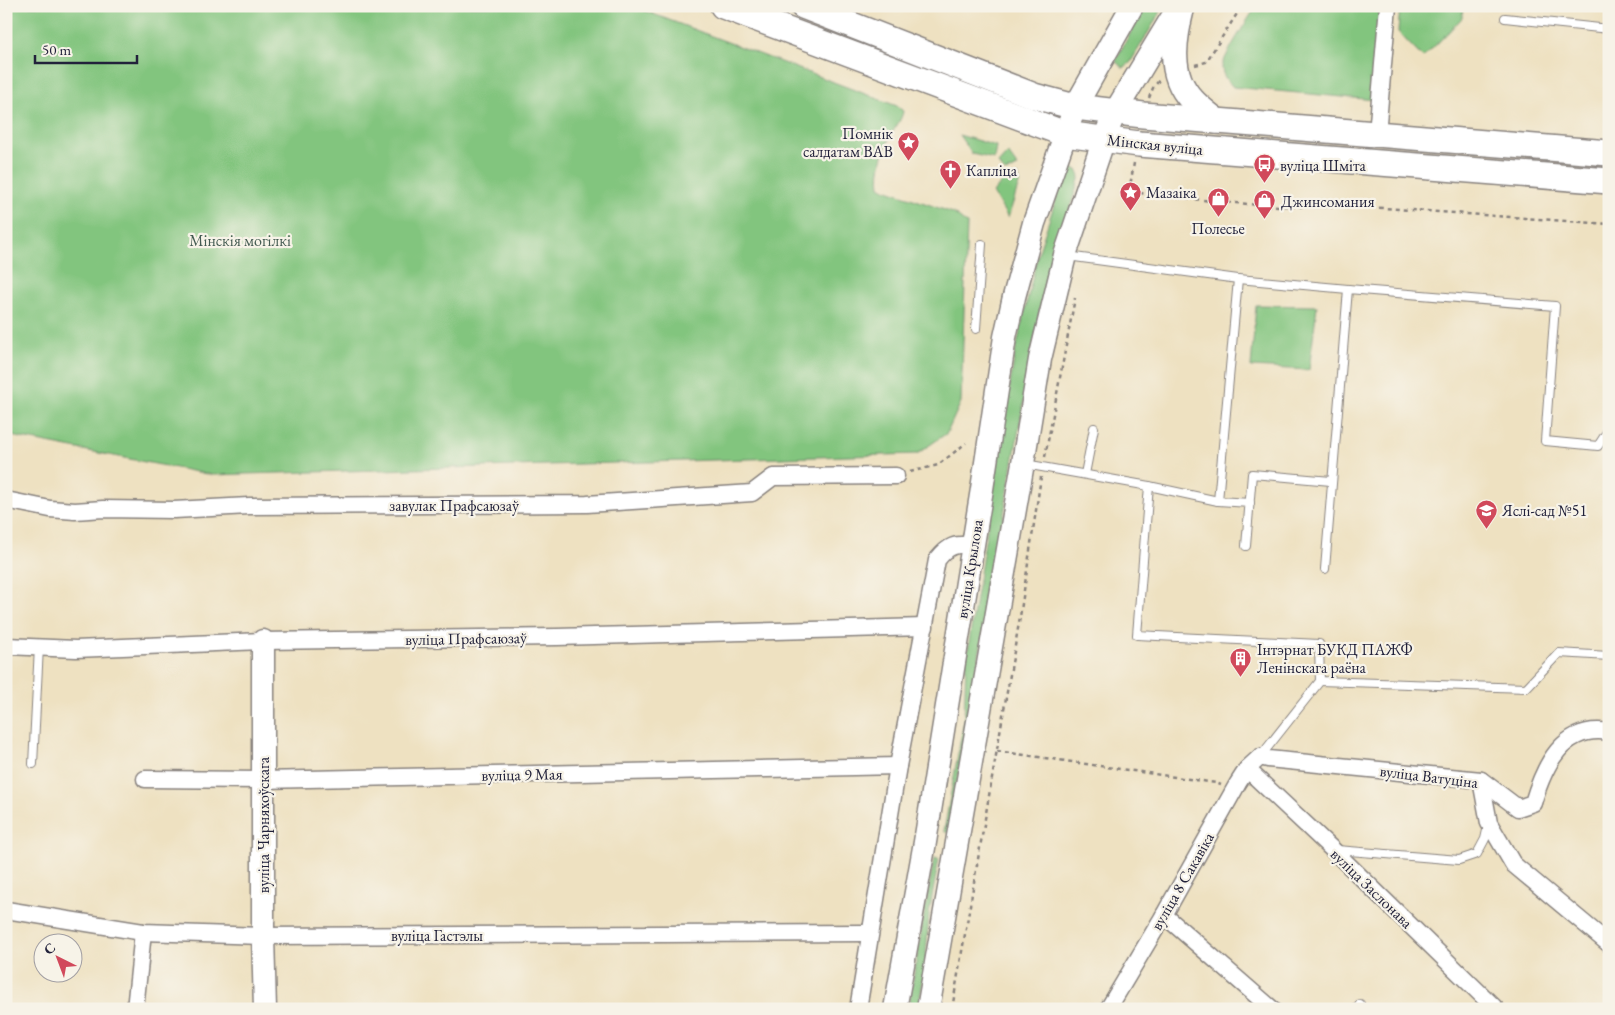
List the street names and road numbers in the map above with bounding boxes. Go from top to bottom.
street label: Мінская вуліца [1106,129,1205,160]
street label: завулак Прафсаюзаў [389,495,520,516]
street label: вуліца Крылова [951,517,988,620]
street label: вуліца Прафсаюзаў [405,627,528,650]
street label: вуліца Чарняхоўскага [253,756,274,893]
street label: вуліца Ватуціна [1379,760,1480,793]
street label: вуліца 9 Мая [481,763,563,786]
street label: вуліца 8 Сакавіка [1146,828,1219,934]
street label: вуліца Заслонава [1326,844,1418,933]
street label: вуліца Гастэлы [391,925,483,946]

